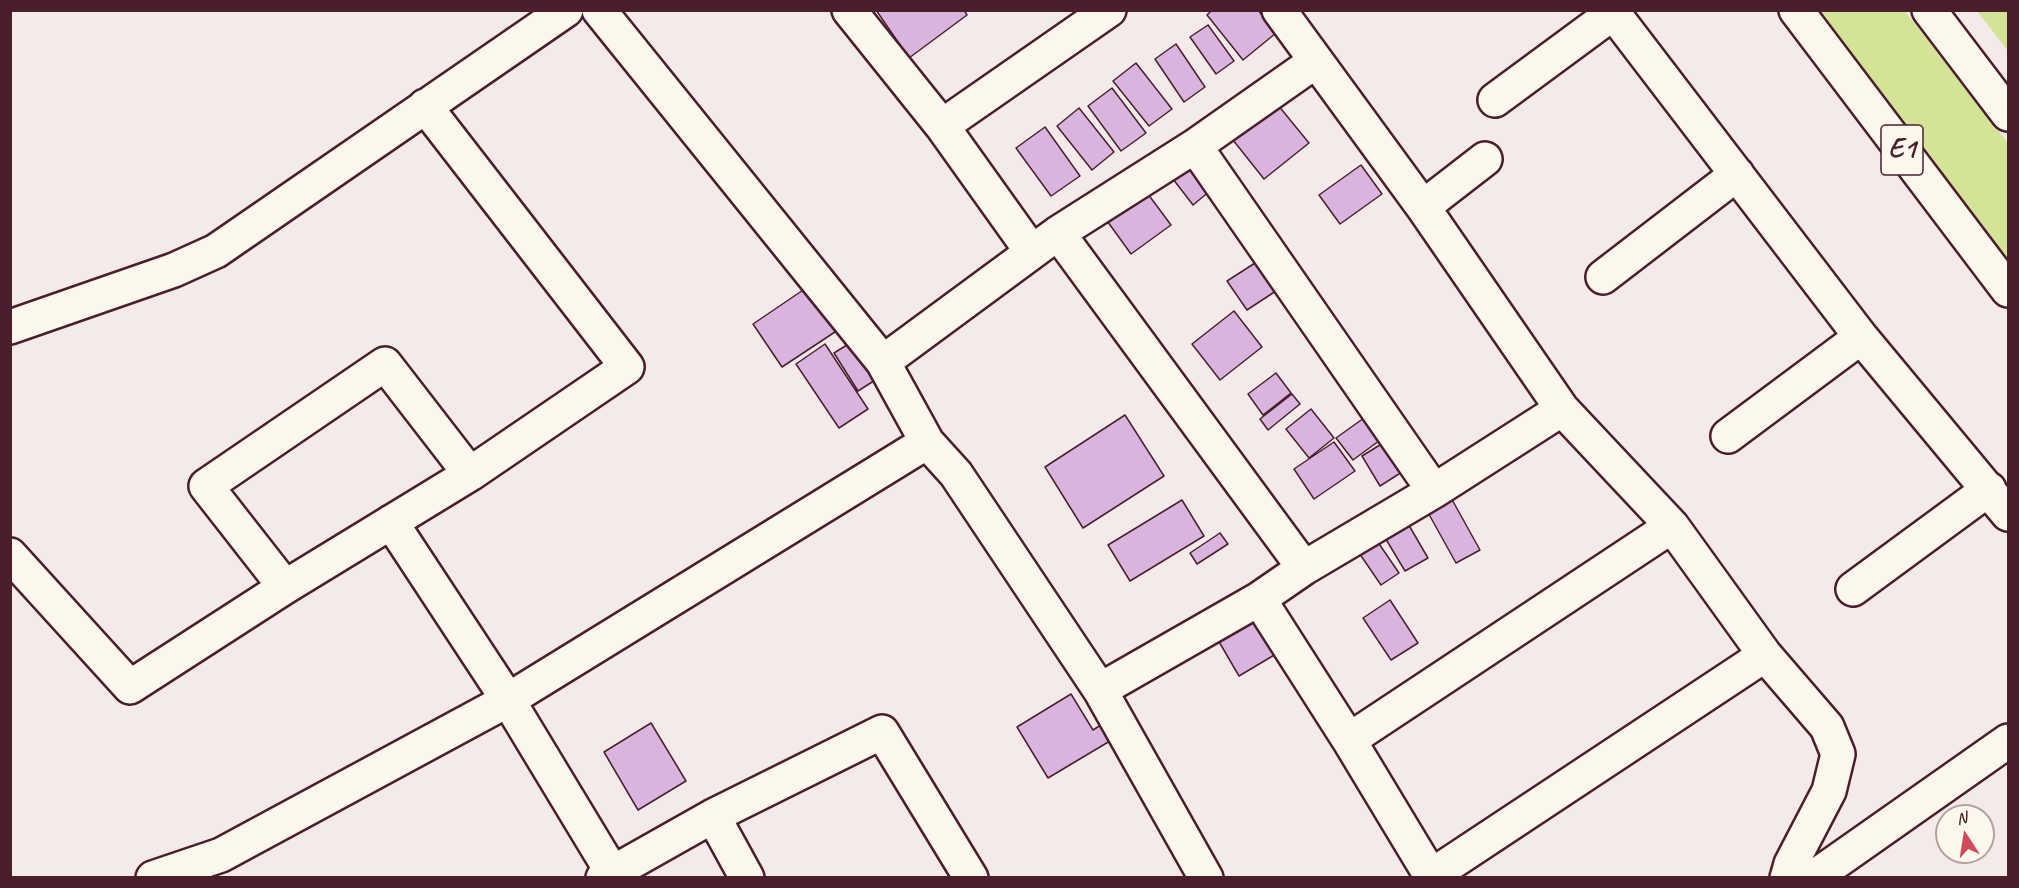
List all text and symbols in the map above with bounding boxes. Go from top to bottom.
road number: E1 [1881,125,1923,175]
north arrow [1935,804,1995,864]
text: N [1955,808,1969,829]

